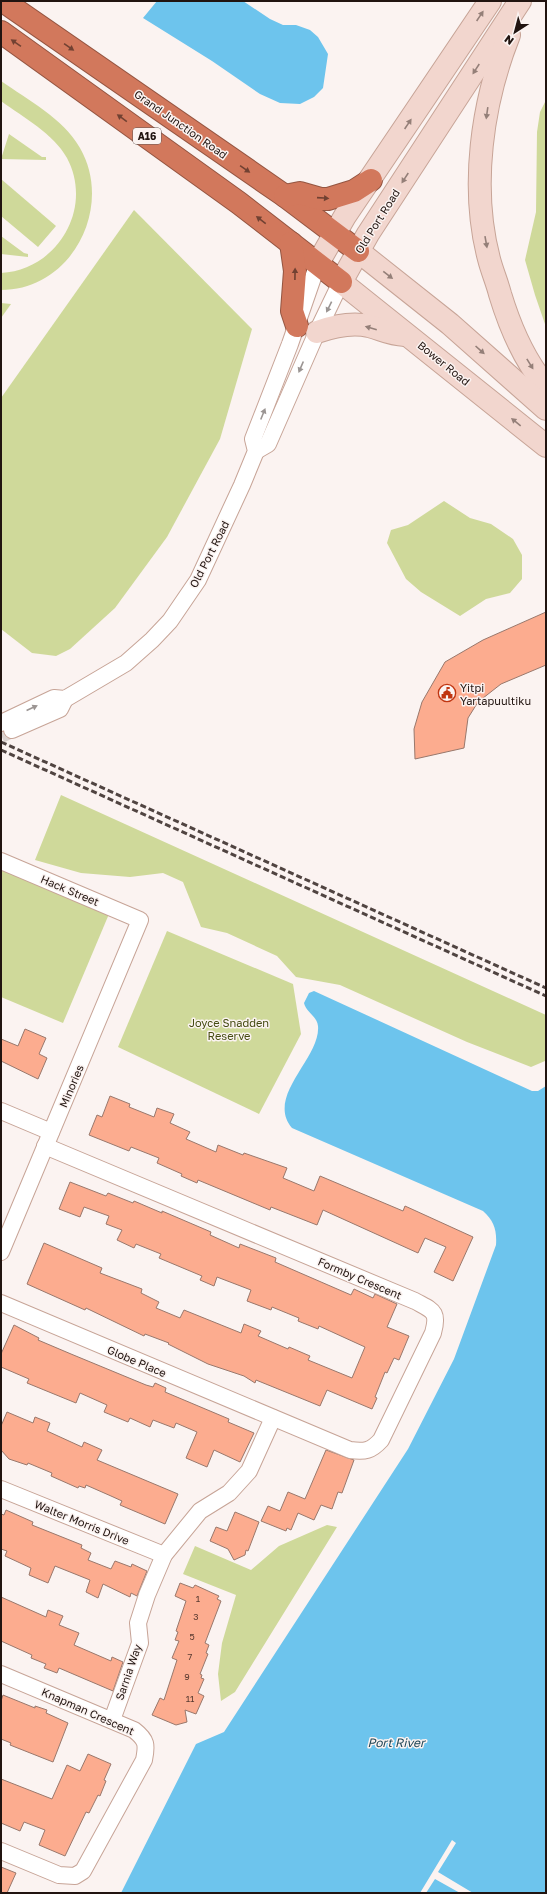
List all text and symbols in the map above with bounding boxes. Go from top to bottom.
one-way arrow [476,11,484,21]
north arrow [495,12,535,52]
text: N [502,33,516,48]
one-way arrow [11,39,21,47]
one-way arrow [64,43,74,51]
one-way arrow [472,64,479,75]
street label: Grand Junction Road [132,87,230,161]
one-way arrow [484,107,490,119]
one-way arrow [117,114,127,122]
one-way arrow [404,119,412,129]
road number: A16 [133,128,161,144]
one-way arrow [240,165,251,173]
one-way arrow [401,172,408,184]
street label: Old Port Road [352,186,402,256]
one-way arrow [317,195,329,202]
one-way arrow [255,215,266,224]
one-way arrow [483,236,489,248]
one-way arrow [291,268,298,281]
one-way arrow [383,271,394,280]
one-way arrow [326,301,332,313]
one-way arrow [364,324,377,330]
street label: Bower Road [415,338,473,388]
one-way arrow [474,346,485,355]
one-way arrow [526,358,534,369]
one-way arrow [298,362,304,373]
one-way arrow [260,408,266,420]
one-way arrow [510,417,521,426]
street label: Old Port Road [187,518,231,590]
place label: Yitpi Yartapuultiku [460,681,531,707]
public building icon: Yitpi Yartapuultiku [437,683,457,703]
one-way arrow [27,705,38,711]
street label: Hack Street [39,872,101,908]
park label: Joyce Snadden Reserve [189,1016,269,1042]
street label: Minories [56,1062,86,1109]
street label: Formby Crescent [316,1254,404,1302]
street label: Globe Place [105,1343,169,1379]
street label: Walter Morris Drive [33,1497,131,1547]
house number: 1 [196,1593,201,1604]
house number: 3 [193,1611,199,1622]
house number: 5 [189,1631,195,1642]
street label: Sarnia Way [112,1642,144,1702]
house number: 7 [188,1651,193,1662]
house number: 9 [184,1671,190,1682]
street label: Knapman Crescent [40,1685,136,1737]
house number: 11 [186,1693,195,1704]
water label: Port River [367,1735,427,1750]

